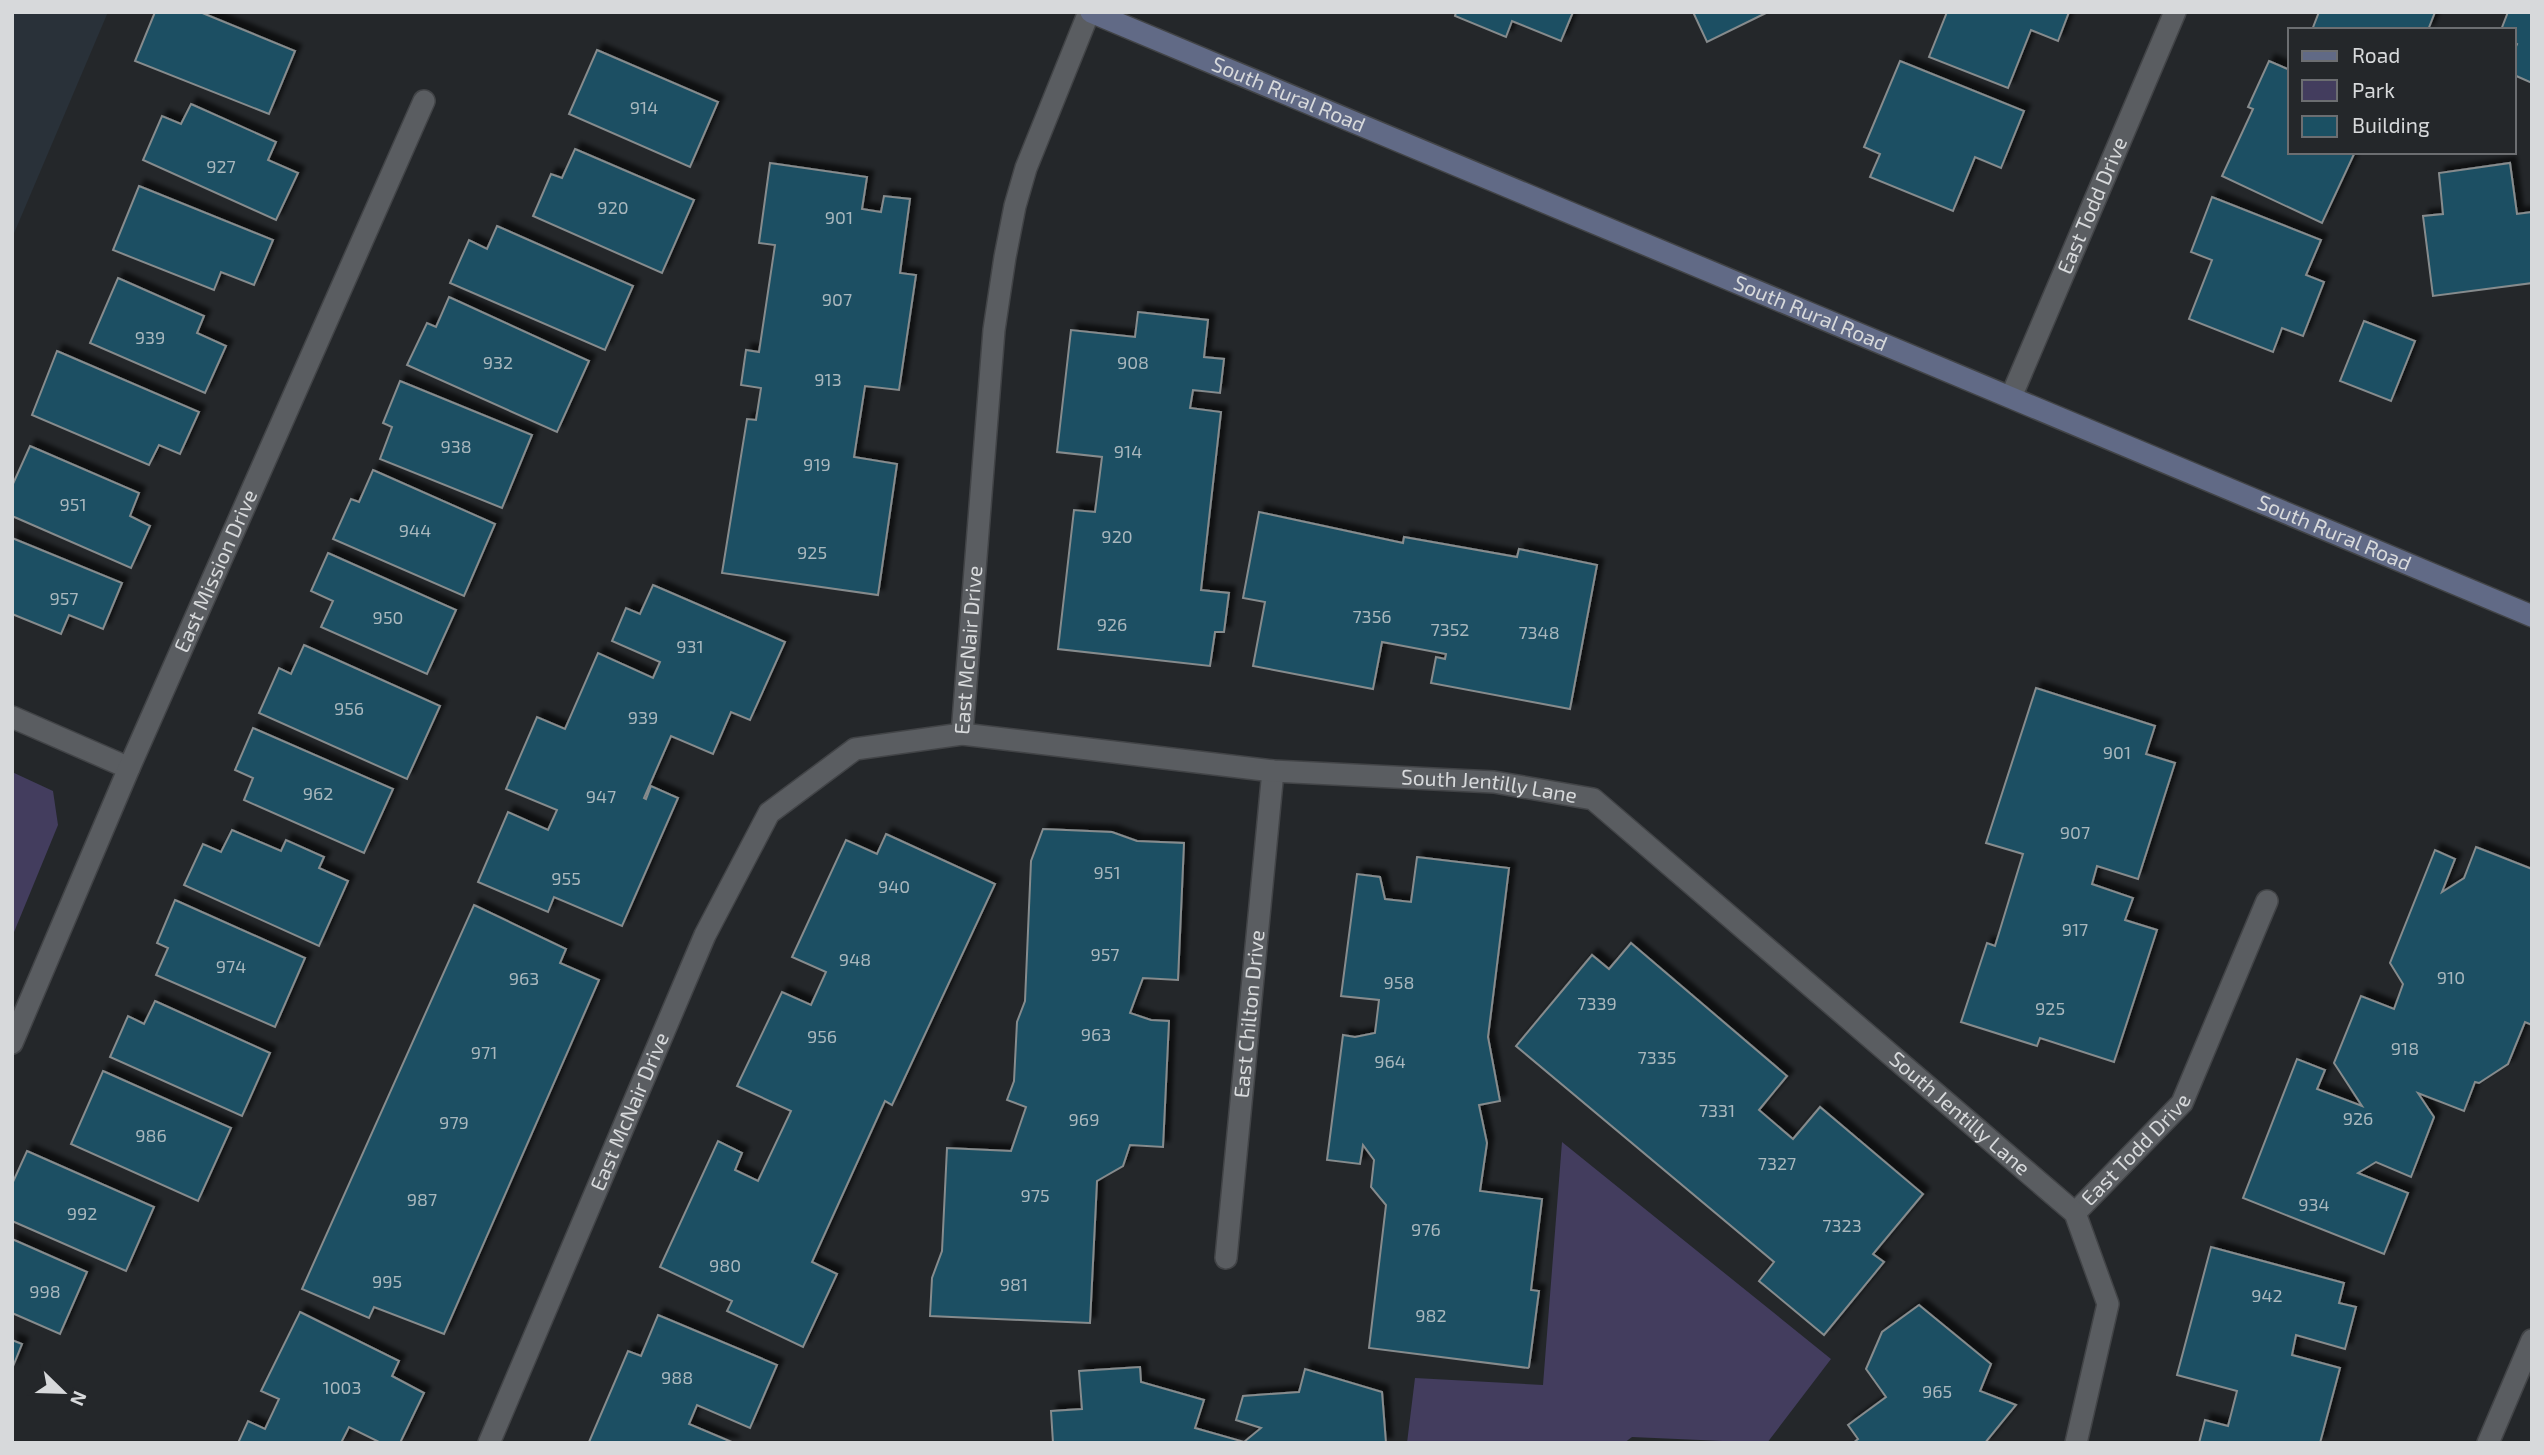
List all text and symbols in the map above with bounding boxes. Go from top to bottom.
legend [2288,28,2516,154]
text: Road [2352,42,2400,67]
street label: South Rural Road [1208,50,1370,137]
text: Park [2352,77,2395,102]
house number: 914 [630,96,658,118]
text: Building [2352,112,2430,137]
street label: East Todd Drive [2051,133,2131,277]
house number: 927 [206,155,236,177]
house number: 920 [597,196,629,218]
house number: 901 [825,206,853,228]
street label: South Rural Road [1730,269,1892,355]
house number: 907 [822,288,852,310]
house number: 939 [135,326,165,348]
house number: 932 [483,351,513,373]
house number: 908 [1117,351,1149,373]
house number: 913 [814,368,842,390]
house number: 938 [440,435,472,457]
house number: 914 [1114,440,1142,462]
house number: 919 [803,453,831,475]
street label: East Mission Drive [168,485,262,656]
street label: South Rural Road [2254,488,2415,575]
house number: 951 [59,493,87,515]
house number: 944 [399,519,431,541]
house number: 920 [1101,525,1133,547]
house number: 925 [797,541,827,563]
street label: East McNair Drive [948,565,986,736]
house number: 957 [49,587,79,609]
house number: 7356 [1352,605,1392,627]
house number: 950 [373,606,403,628]
house number: 926 [1097,613,1127,635]
house number: 7352 [1431,618,1470,640]
house number: 7348 [1518,621,1560,643]
house number: 931 [676,635,704,657]
house number: 956 [334,697,364,719]
house number: 939 [628,706,658,728]
house number: 901 [2103,741,2131,763]
street label: South Jentilly Lane [1400,763,1579,807]
house number: 962 [303,782,333,804]
house number: 947 [586,785,616,807]
house number: 907 [2060,821,2090,843]
house number: 951 [1093,861,1121,883]
house number: 955 [551,867,581,889]
house number: 940 [878,875,910,897]
house number: 917 [2062,918,2088,940]
street label: East Chilton Drive [1227,929,1269,1099]
house number: 957 [1090,943,1120,965]
house number: 948 [839,948,871,970]
house number: 974 [216,955,246,977]
house number: 910 [2437,966,2465,988]
house number: 963 [509,967,539,989]
house number: 958 [1384,971,1414,993]
house number: 7339 [1577,992,1617,1014]
house number: 925 [2035,997,2065,1019]
house number: 963 [1081,1023,1111,1045]
house number: 956 [807,1025,837,1047]
street label: East McNair Drive [584,1028,673,1194]
house number: 918 [2391,1037,2419,1059]
house number: 971 [471,1041,497,1063]
street label: South Jentilly Lane [1885,1045,2036,1180]
house number: 7335 [1638,1046,1676,1068]
house number: 964 [1374,1050,1406,1072]
street label: East Todd Drive [2075,1090,2195,1210]
house number: 7331 [1699,1099,1735,1121]
house number: 926 [2343,1107,2373,1129]
house number: 969 [1069,1108,1099,1130]
house number: 979 [439,1111,469,1133]
house number: 986 [135,1124,167,1146]
house number: 7327 [1758,1152,1796,1174]
house number: 975 [1020,1184,1050,1206]
house number: 987 [407,1188,437,1210]
house number: 934 [2298,1193,2330,1215]
house number: 992 [67,1202,97,1224]
house number: 7323 [1822,1214,1862,1236]
house number: 976 [1411,1218,1441,1240]
house number: 980 [709,1254,741,1276]
house number: 995 [372,1270,402,1292]
house number: 981 [1000,1273,1028,1295]
house number: 998 [29,1280,61,1302]
house number: 942 [2251,1284,2283,1306]
house number: 982 [1415,1304,1447,1326]
north arrow [28,1357,98,1427]
house number: 988 [661,1366,693,1388]
house number: 1003 [323,1376,361,1398]
house number: 965 [1922,1380,1952,1402]
text: N [66,1388,92,1410]

